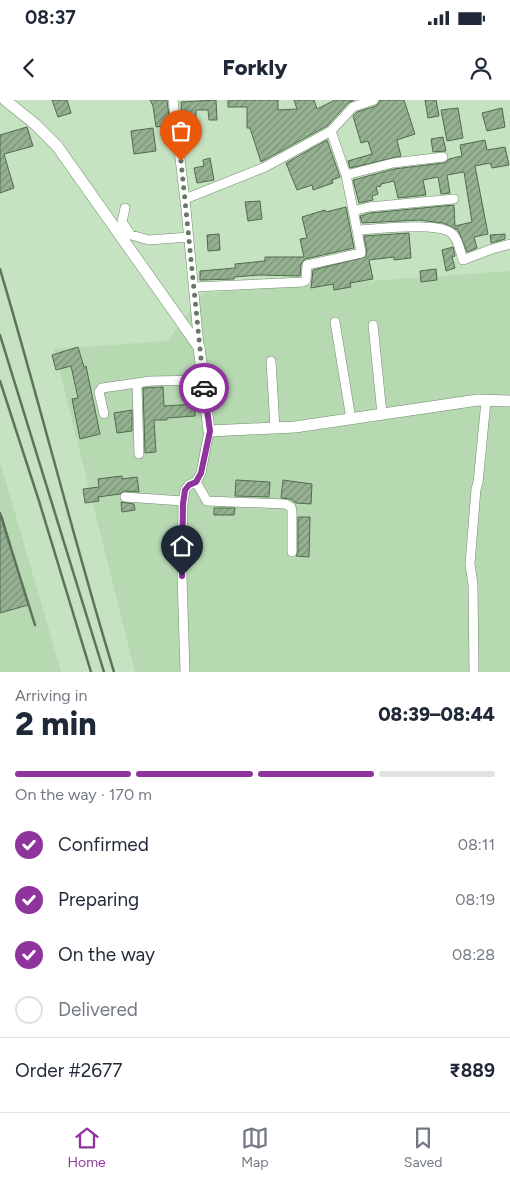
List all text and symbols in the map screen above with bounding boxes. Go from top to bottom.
text: 08:37 [25,6,76,29]
icon: back [15,54,43,82]
text: Forkly [223,54,287,81]
icon: person [467,54,495,82]
pin [160,110,202,161]
icon: bag [167,117,195,145]
courier [179,363,229,413]
icon: car [190,374,218,402]
pin [161,525,203,576]
icon: home [168,532,196,560]
text: Arriving in [15,686,87,705]
text: 08:39–08:44 [378,703,495,726]
text: 2 min [15,705,97,743]
text: On the way · 170 m [15,785,152,804]
icon: check [15,831,43,859]
text: Confirmed [58,833,149,856]
text: 08:11 [458,835,495,854]
icon: check [15,886,43,914]
text: Preparing [58,888,139,911]
text: 08:19 [455,890,495,909]
icon: check [15,941,43,969]
text: On the way [58,943,155,966]
text: 08:28 [452,945,495,964]
text: Delivered [58,998,138,1021]
text: Order #2677 [15,1059,123,1082]
text: ₹889 [449,1059,495,1082]
tab: Home [68,1124,106,1171]
tab: Map [241,1124,269,1171]
tab: Saved [404,1124,442,1171]

